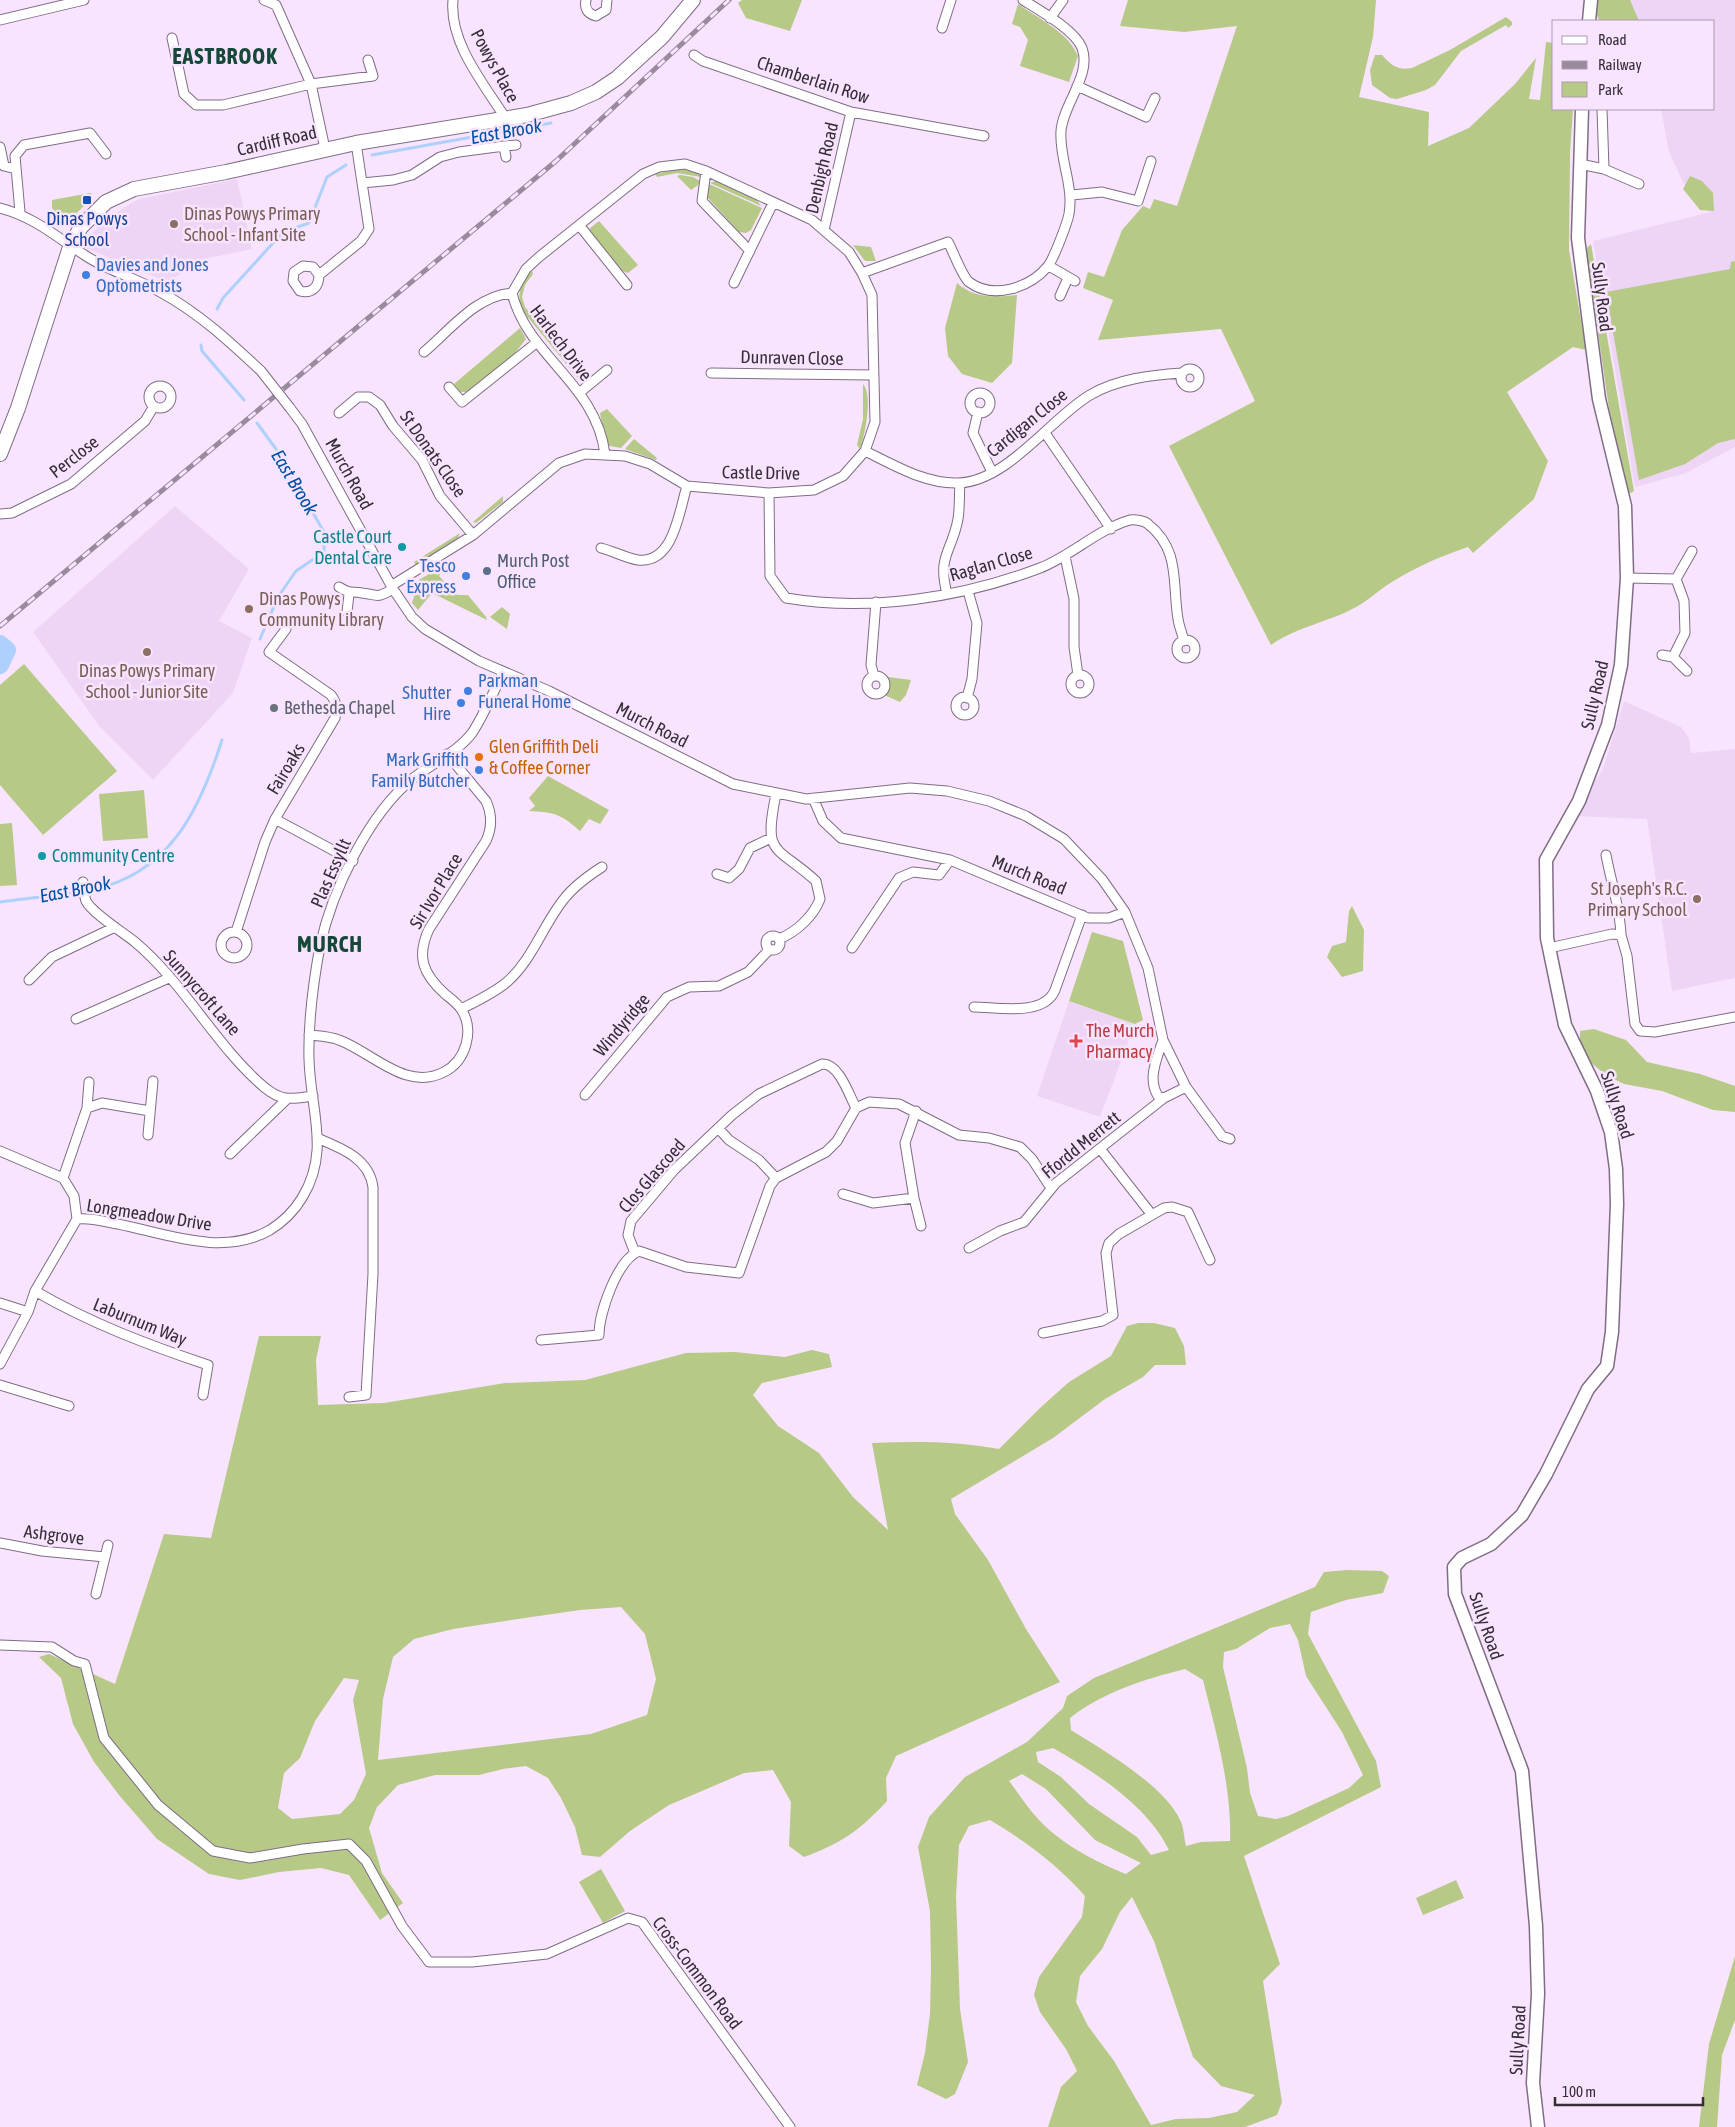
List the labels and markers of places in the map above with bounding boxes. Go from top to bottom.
marker: Dinas Powys School [81,194,93,206]
place label: Dinas Powys Primary School - Infant Site [184,203,320,245]
place label: Dinas Powys School [46,208,128,250]
marker: Dinas Powys Primary School - Infant Site [168,218,180,230]
place label: Davies and Jones Optometrists [96,254,209,296]
marker: Davies and Jones Optometrists [80,269,92,281]
place label: Castle Court Dental Care [313,526,392,568]
marker: Castle Court Dental Care [396,541,408,553]
place label: Murch Post Office [497,550,570,592]
place label: Tesco Express [406,555,456,597]
marker: Murch Post Office [481,565,493,577]
marker: Tesco Express [460,570,472,582]
place label: Dinas Powys Community Library [259,588,384,630]
marker: Dinas Powys Community Library [243,603,255,615]
marker: Dinas Powys Primary School - Junior Site [141,646,153,658]
place label: Dinas Powys Primary School - Junior Site [79,660,215,702]
place label: Parkman Funeral Home [478,670,571,712]
place label: Shutter Hire [402,682,452,724]
marker: Parkman Funeral Home [462,685,474,697]
place label: Bethesda Chapel [284,697,395,718]
marker: Shutter Hire [455,697,467,709]
marker: Bethesda Chapel [268,702,280,714]
place label: Glen Griffith Deli & Coffee Corner [489,736,599,778]
place label: Mark Griffith Family Butcher [371,749,470,791]
marker: Glen Griffith Deli & Coffee Corner [473,751,485,763]
marker: Mark Griffith Family Butcher [473,764,485,776]
place label: Community Centre [52,845,175,866]
marker: Community Centre [36,850,48,862]
place label: St Joseph's R.C. Primary School [1588,878,1687,920]
marker: St Joseph's R.C. Primary School [1691,893,1703,905]
place label: The Murch Pharmacy [1086,1020,1154,1062]
marker: The Murch Pharmacy [1070,1035,1082,1047]

